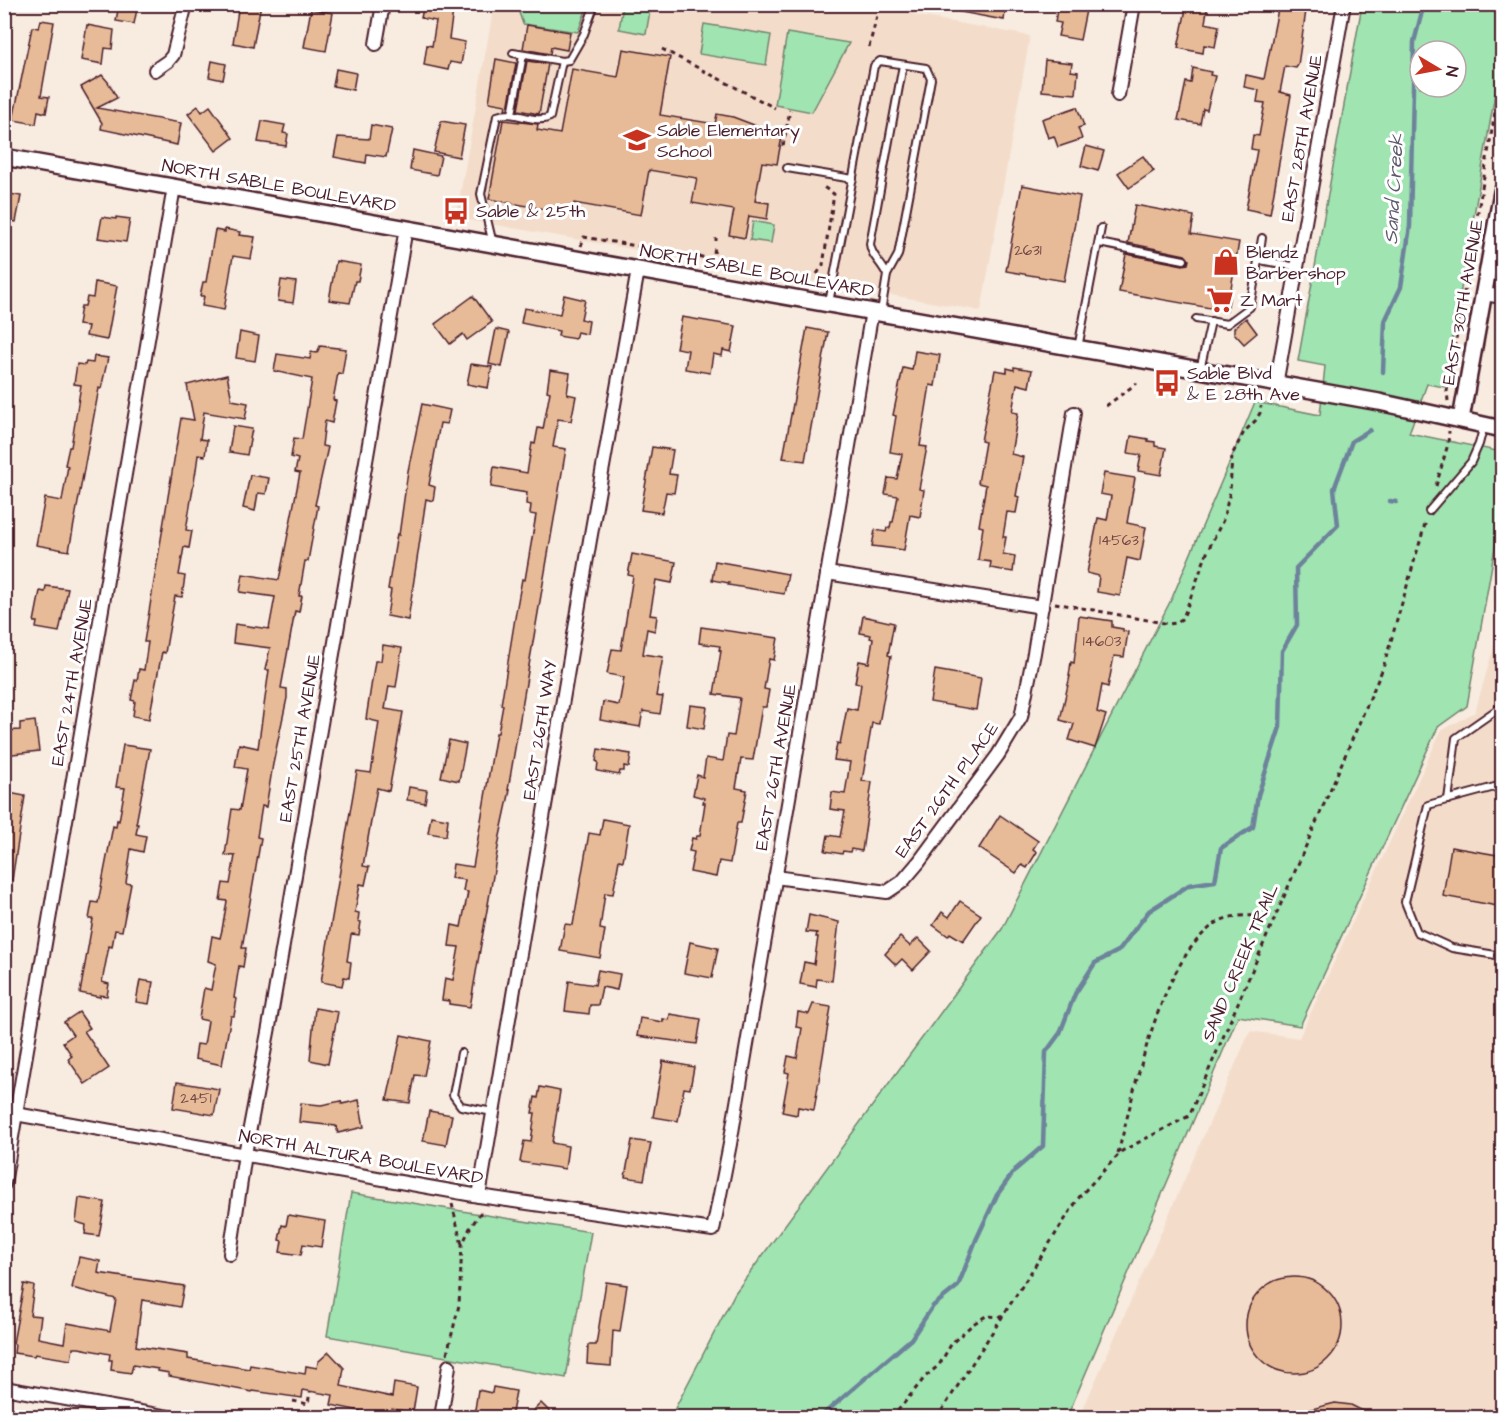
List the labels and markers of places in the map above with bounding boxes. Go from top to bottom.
place label: Sable Elementary School [657,118,800,164]
school or university icon: Sable Elementary School [622,125,652,155]
bus stop icon: Sable & 25th [441,196,471,226]
place label: Sable & 25th [476,199,585,224]
place label: Blendz Barbershop [1246,240,1346,286]
shop icon: Blendz Barbershop [1211,247,1241,277]
supermarket icon: Z Mart [1205,285,1235,315]
place label: Z Mart [1240,288,1303,313]
place label: Sable Blvd & E 28th Ave [1187,361,1300,407]
bus stop icon: Sable Blvd & E 28th Ave [1152,368,1182,398]

